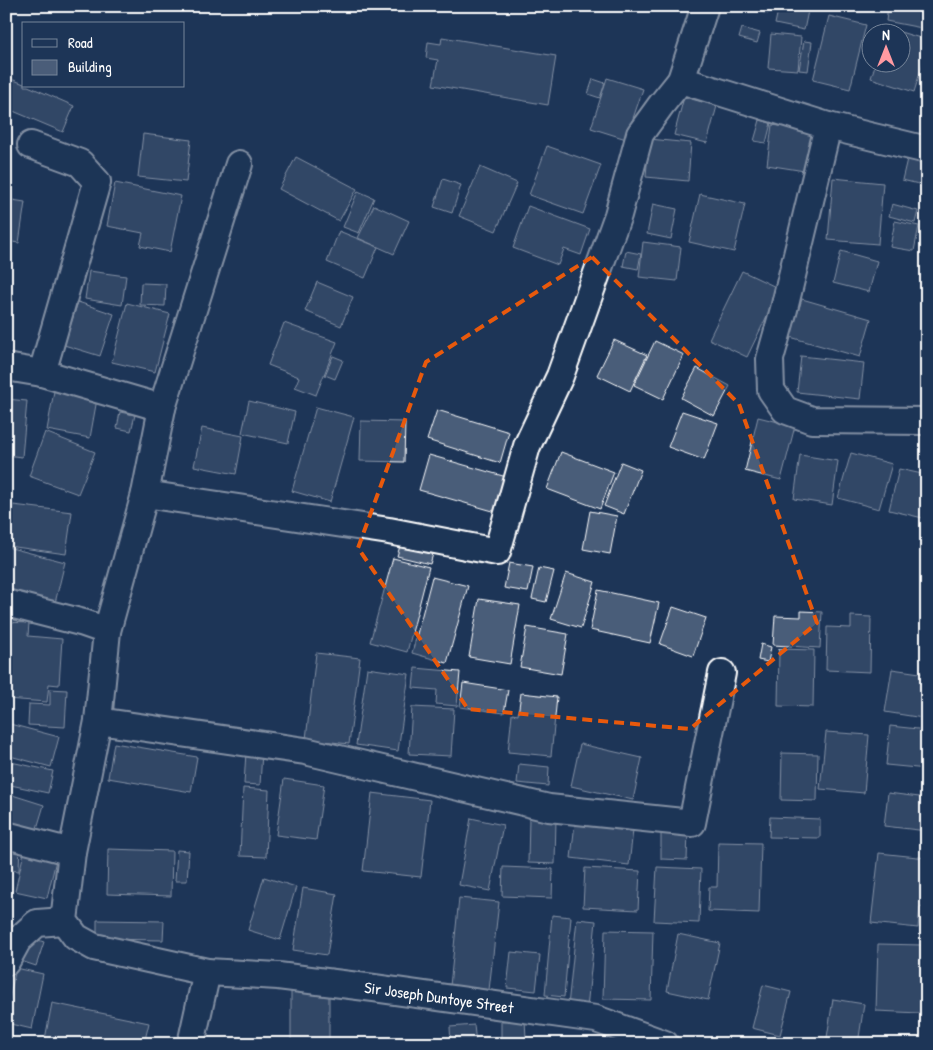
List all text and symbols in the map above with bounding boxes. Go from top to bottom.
legend [22,22,185,88]
north arrow [860,22,910,72]
text: N [882,25,890,44]
text: Road [68,32,93,53]
text: Building [68,56,112,77]
street label: Sir Joseph Duntoye Street [363,976,515,1018]

